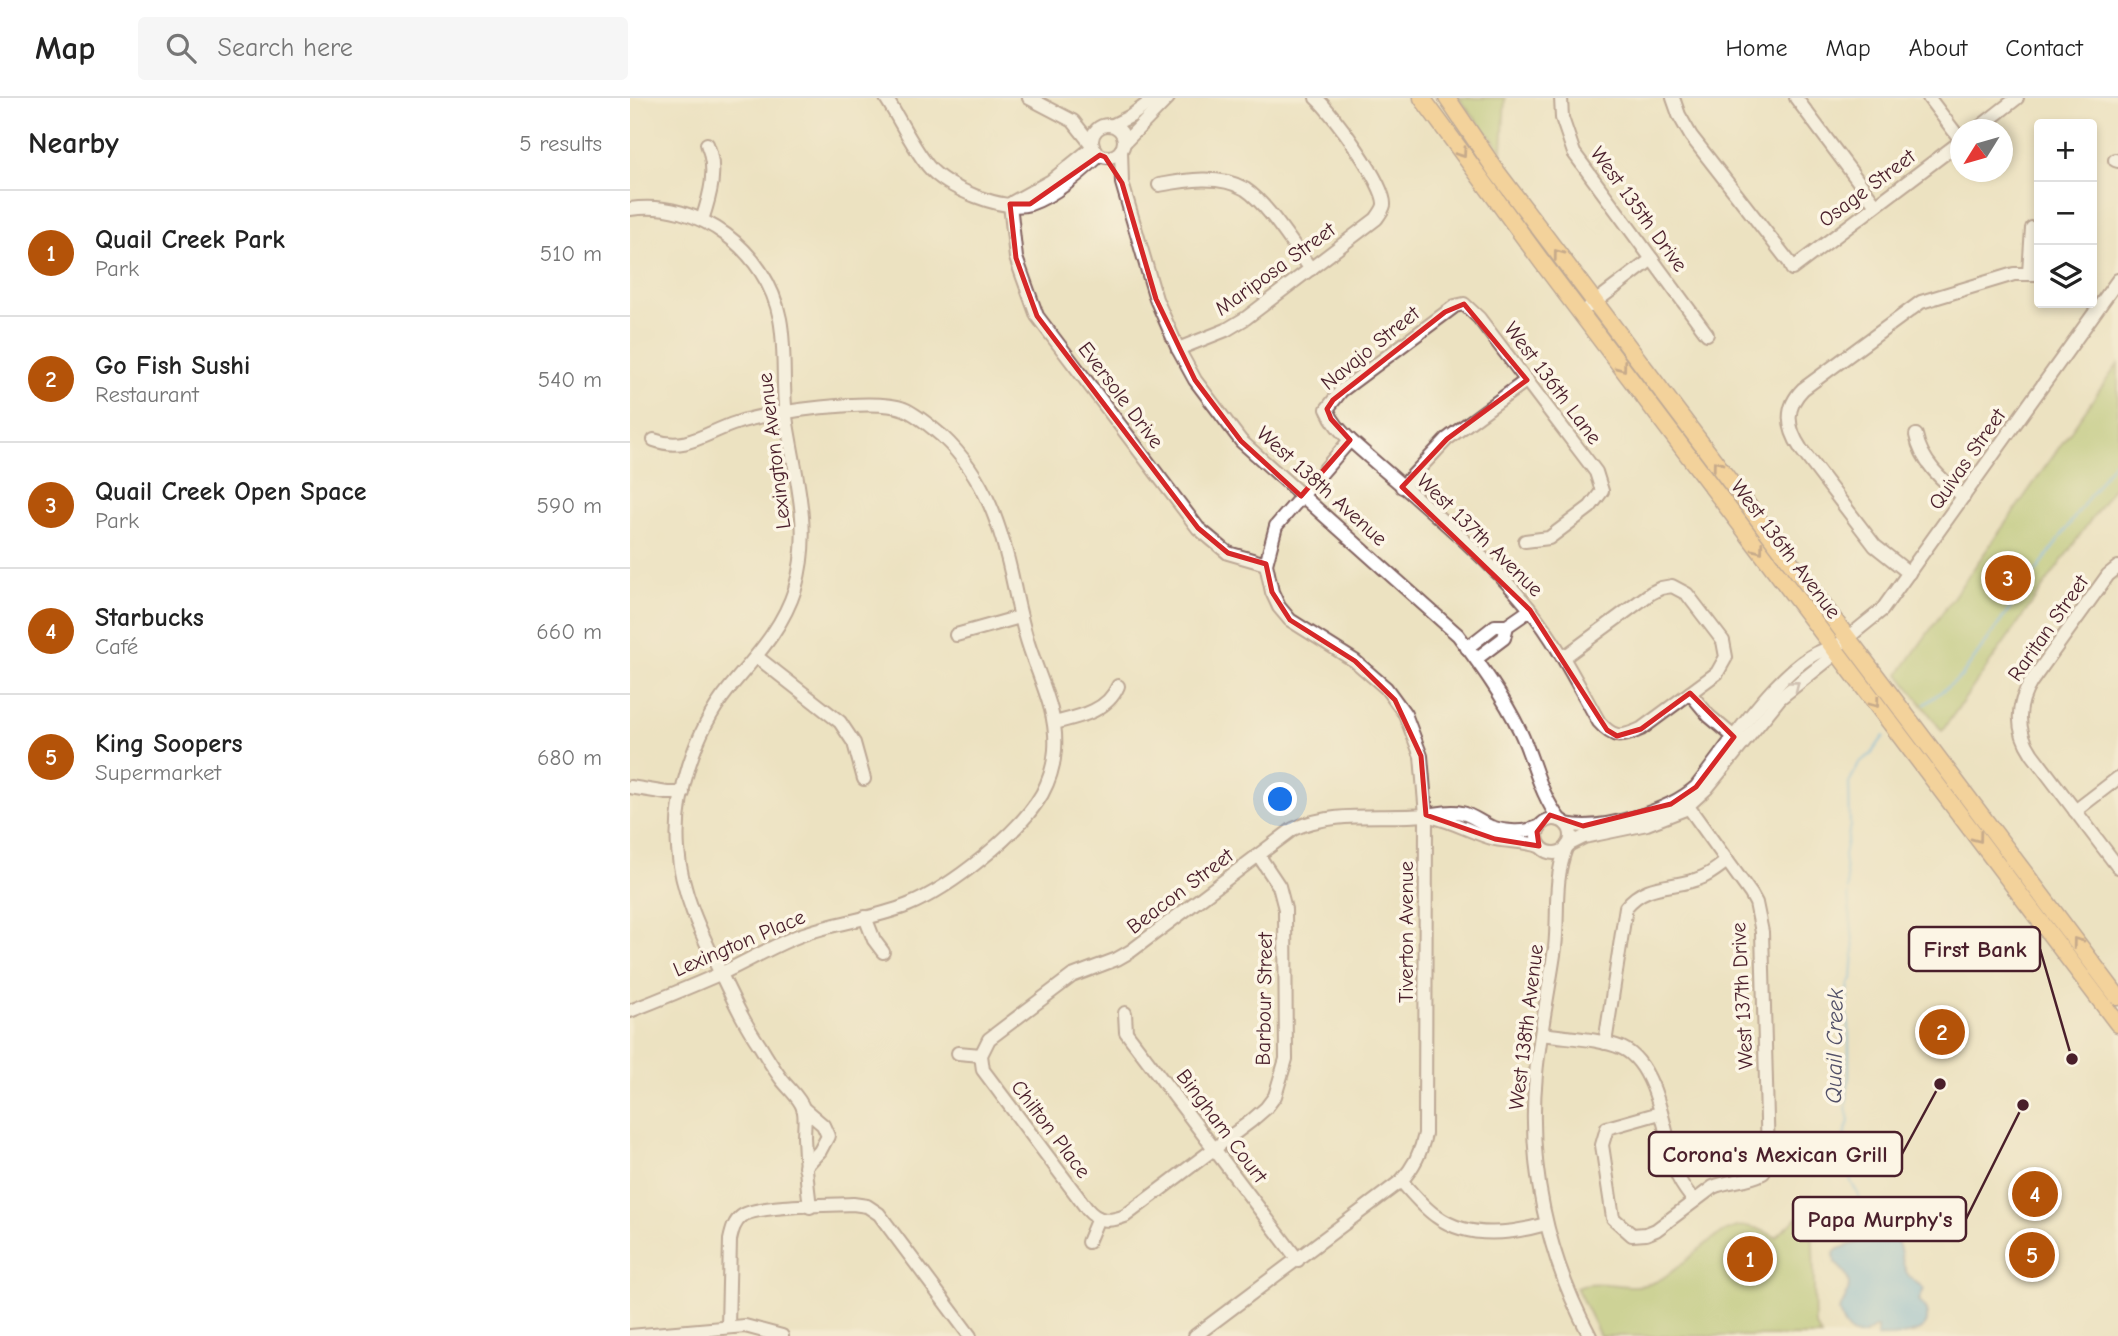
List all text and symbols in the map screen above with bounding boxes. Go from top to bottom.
search box [138,17,628,80]
text: Map [35,29,96,67]
icon: search [162,29,200,67]
text: Search here [218,33,353,63]
text: Home [1726,34,1787,62]
text: Map [1825,34,1871,62]
text: About [1909,34,1967,62]
text: Contact [2005,34,2083,62]
north arrow [1950,119,2013,182]
map controls [2034,119,2097,308]
button: + [2034,119,2097,182]
text: Nearby [28,126,119,161]
text: 5 results [519,130,602,157]
street label: West 135th Drive [1586,142,1692,276]
street label: Osage Street [1814,143,1921,232]
one-way arrow [1454,145,1466,158]
button: − [2034,182,2097,245]
street label: Mariposa Street [1210,217,1341,321]
text: Quail Creek Park [95,225,285,255]
text: 1 [46,240,56,267]
text: 510 m [540,240,602,267]
button: layers [2034,245,2097,308]
one-way arrow [1554,249,1567,262]
text: Park [95,255,139,282]
street label: Navajo Street [1316,300,1425,395]
street label: West 136th Lane [1499,317,1607,449]
street label: Eversole Drive [1073,337,1169,453]
text: Go Fish Sushi [95,351,250,381]
one-way arrow [1614,360,1627,372]
text: 2 [45,366,57,393]
text: 540 m [538,366,602,393]
street label: Lexington Avenue [753,372,795,530]
text: Restaurant [95,381,199,408]
street label: Quivas Street [1923,403,2011,514]
street label: West 138th Avenue [1252,421,1392,551]
one-way arrow [1713,460,1726,473]
street label: West 137th Avenue [1412,469,1548,601]
street label: West 136th Avenue [1726,475,1846,623]
text: Quail Creek Open Space [95,477,366,507]
text: 3 [45,492,57,519]
text: 590 m [537,492,602,519]
text: Park [95,507,139,534]
one-way arrow [1751,541,1764,554]
pin: 3 [1985,552,2031,604]
street label: Raritan Street [2003,570,2094,686]
text: Starbucks [95,603,204,633]
text: 4 [46,618,56,645]
text: 660 m [536,618,602,645]
text: Café [95,633,138,660]
one-way arrow [1788,681,1800,694]
one-way arrow [1867,695,1880,708]
text: King Soopers [95,729,243,759]
text: 5 [45,744,57,771]
text: 680 m [537,744,602,771]
text: Supermarket [95,759,221,786]
your location [1263,782,1297,816]
one-way arrow [1969,830,1982,843]
street label: Beacon Street [1122,843,1239,939]
street label: Tiverton Avenue [1394,861,1418,1003]
street label: Lexington Place [669,904,809,982]
street label: West 137th Drive [1726,922,1758,1070]
callout: First Bank [1909,927,2040,971]
street label: Barbour Street [1251,931,1277,1066]
text: First Bank [1923,936,2027,963]
one-way arrow [2072,938,2085,950]
street label: West 138th Avenue [1504,943,1548,1111]
water label: Quail Creek [1820,987,1849,1104]
pin: 2 [1919,1006,1965,1058]
street label: Bingham Court [1171,1064,1273,1188]
street label: Chilton Place [1006,1075,1096,1183]
callout: Corona's Mexican Grill [1649,1132,1902,1176]
text: Corona's Mexican Grill [1662,1141,1888,1168]
pin: 4 [2012,1168,2058,1220]
callout: Papa Murphy's [1793,1197,1966,1241]
text: Papa Murphy's [1807,1206,1953,1233]
pin: 5 [2009,1229,2055,1281]
pin: 1 [1727,1233,1773,1285]

